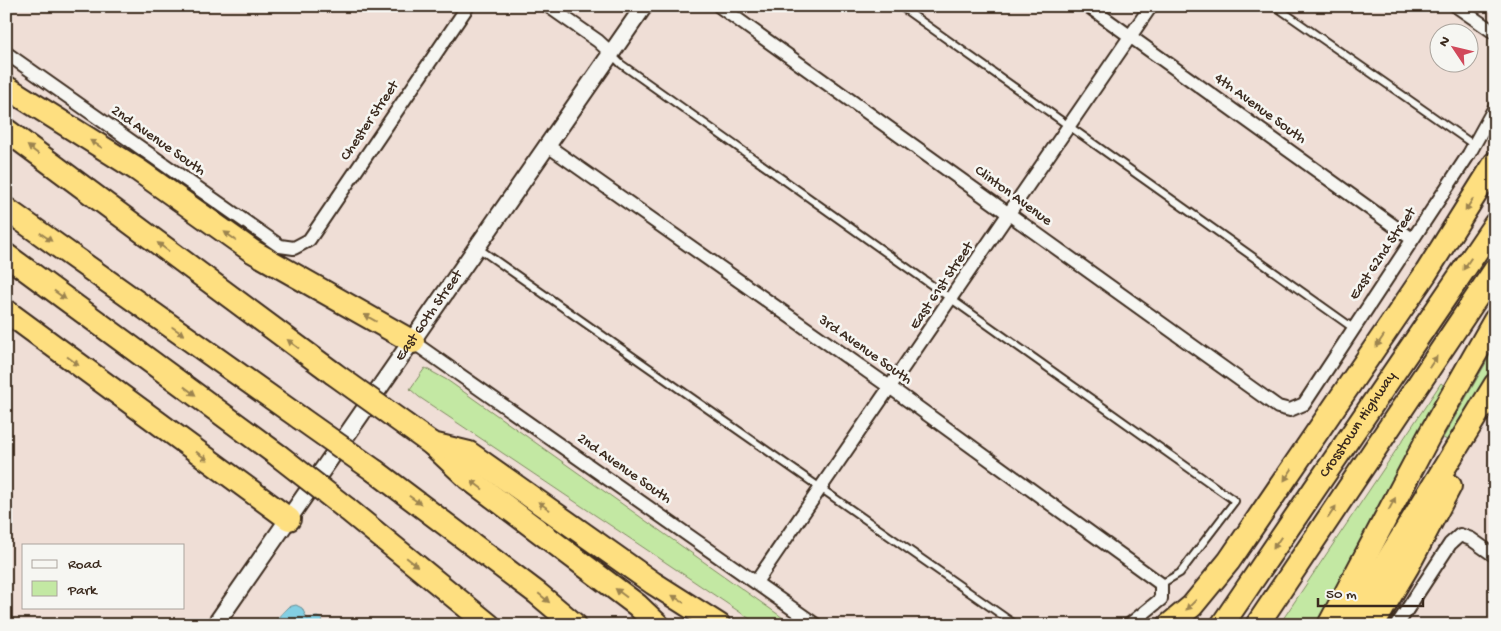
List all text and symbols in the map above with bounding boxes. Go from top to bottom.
north arrow [1428,22,1478,72]
text: N [1436,33,1455,51]
street label: 4th Avenue South [1210,70,1310,148]
street label: Chester Street [337,76,404,164]
street label: 2nd Avenue South [107,102,209,180]
one-way arrow [89,139,102,149]
one-way arrow [26,145,40,155]
street label: Clinton Avenue [971,162,1056,230]
one-way arrow [1464,198,1473,211]
street label: East 62nd Street [1346,203,1422,304]
one-way arrow [224,230,237,241]
one-way arrow [39,232,53,242]
street label: East 61st Street [906,237,979,333]
one-way arrow [156,242,170,252]
one-way arrow [1462,257,1472,271]
street label: East 60th Street [391,265,468,365]
one-way arrow [53,289,66,300]
street label: 3rd Avenue South [814,310,915,389]
one-way arrow [363,314,377,322]
one-way arrow [171,326,185,336]
one-way arrow [1375,334,1385,347]
one-way arrow [286,339,300,349]
one-way arrow [1428,355,1438,369]
one-way arrow [66,356,79,367]
street label: Crosstown Highway [1316,368,1401,481]
one-way arrow [184,386,197,396]
street label: 2nd Avenue South [573,430,675,508]
one-way arrow [195,451,209,461]
one-way arrow [1283,468,1293,482]
one-way arrow [471,479,484,490]
one-way arrow [408,495,421,505]
one-way arrow [1388,497,1396,512]
one-way arrow [537,501,551,511]
one-way arrow [1328,505,1337,518]
one-way arrow [1272,536,1282,549]
legend [22,544,185,608]
text: Road [68,556,102,574]
one-way arrow [405,556,418,567]
scale bar [1318,576,1424,608]
text: Park [67,582,98,600]
text: 50 m [1326,586,1357,604]
one-way arrow [614,588,628,598]
one-way arrow [538,592,550,603]
one-way arrow [671,594,684,603]
one-way arrow [1185,599,1197,611]

